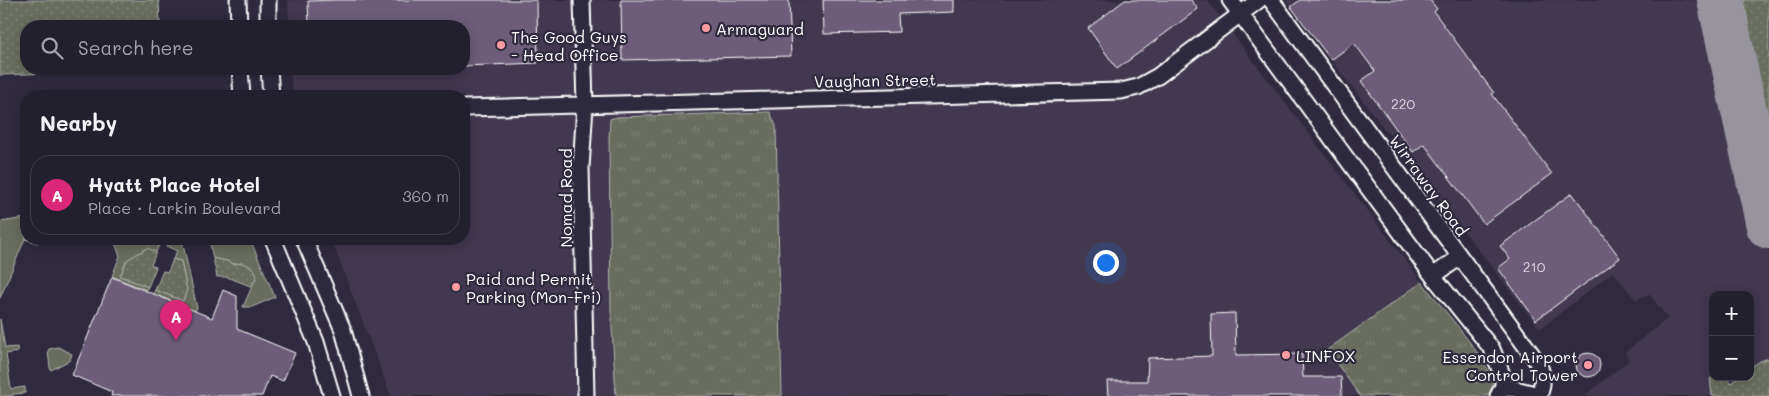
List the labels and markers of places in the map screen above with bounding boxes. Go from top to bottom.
place label: Armaguard [716,18,804,39]
marker: Armaguard [700,22,712,34]
place label: The Good Guys - Head Office [511,26,627,65]
marker: The Good Guys - Head Office [495,39,507,51]
place label: Paid and Permit Parking (Mon-Fri) [466,268,601,307]
marker: Paid and Permit Parking (Mon-Fri) [450,281,462,293]
pin: A [160,300,192,341]
place label: LINFOX [1296,345,1355,366]
place label: Essendon Airport Control Tower [1442,346,1578,385]
marker: LINFOX [1280,349,1292,361]
marker: Essendon Airport Control Tower [1582,359,1594,371]

